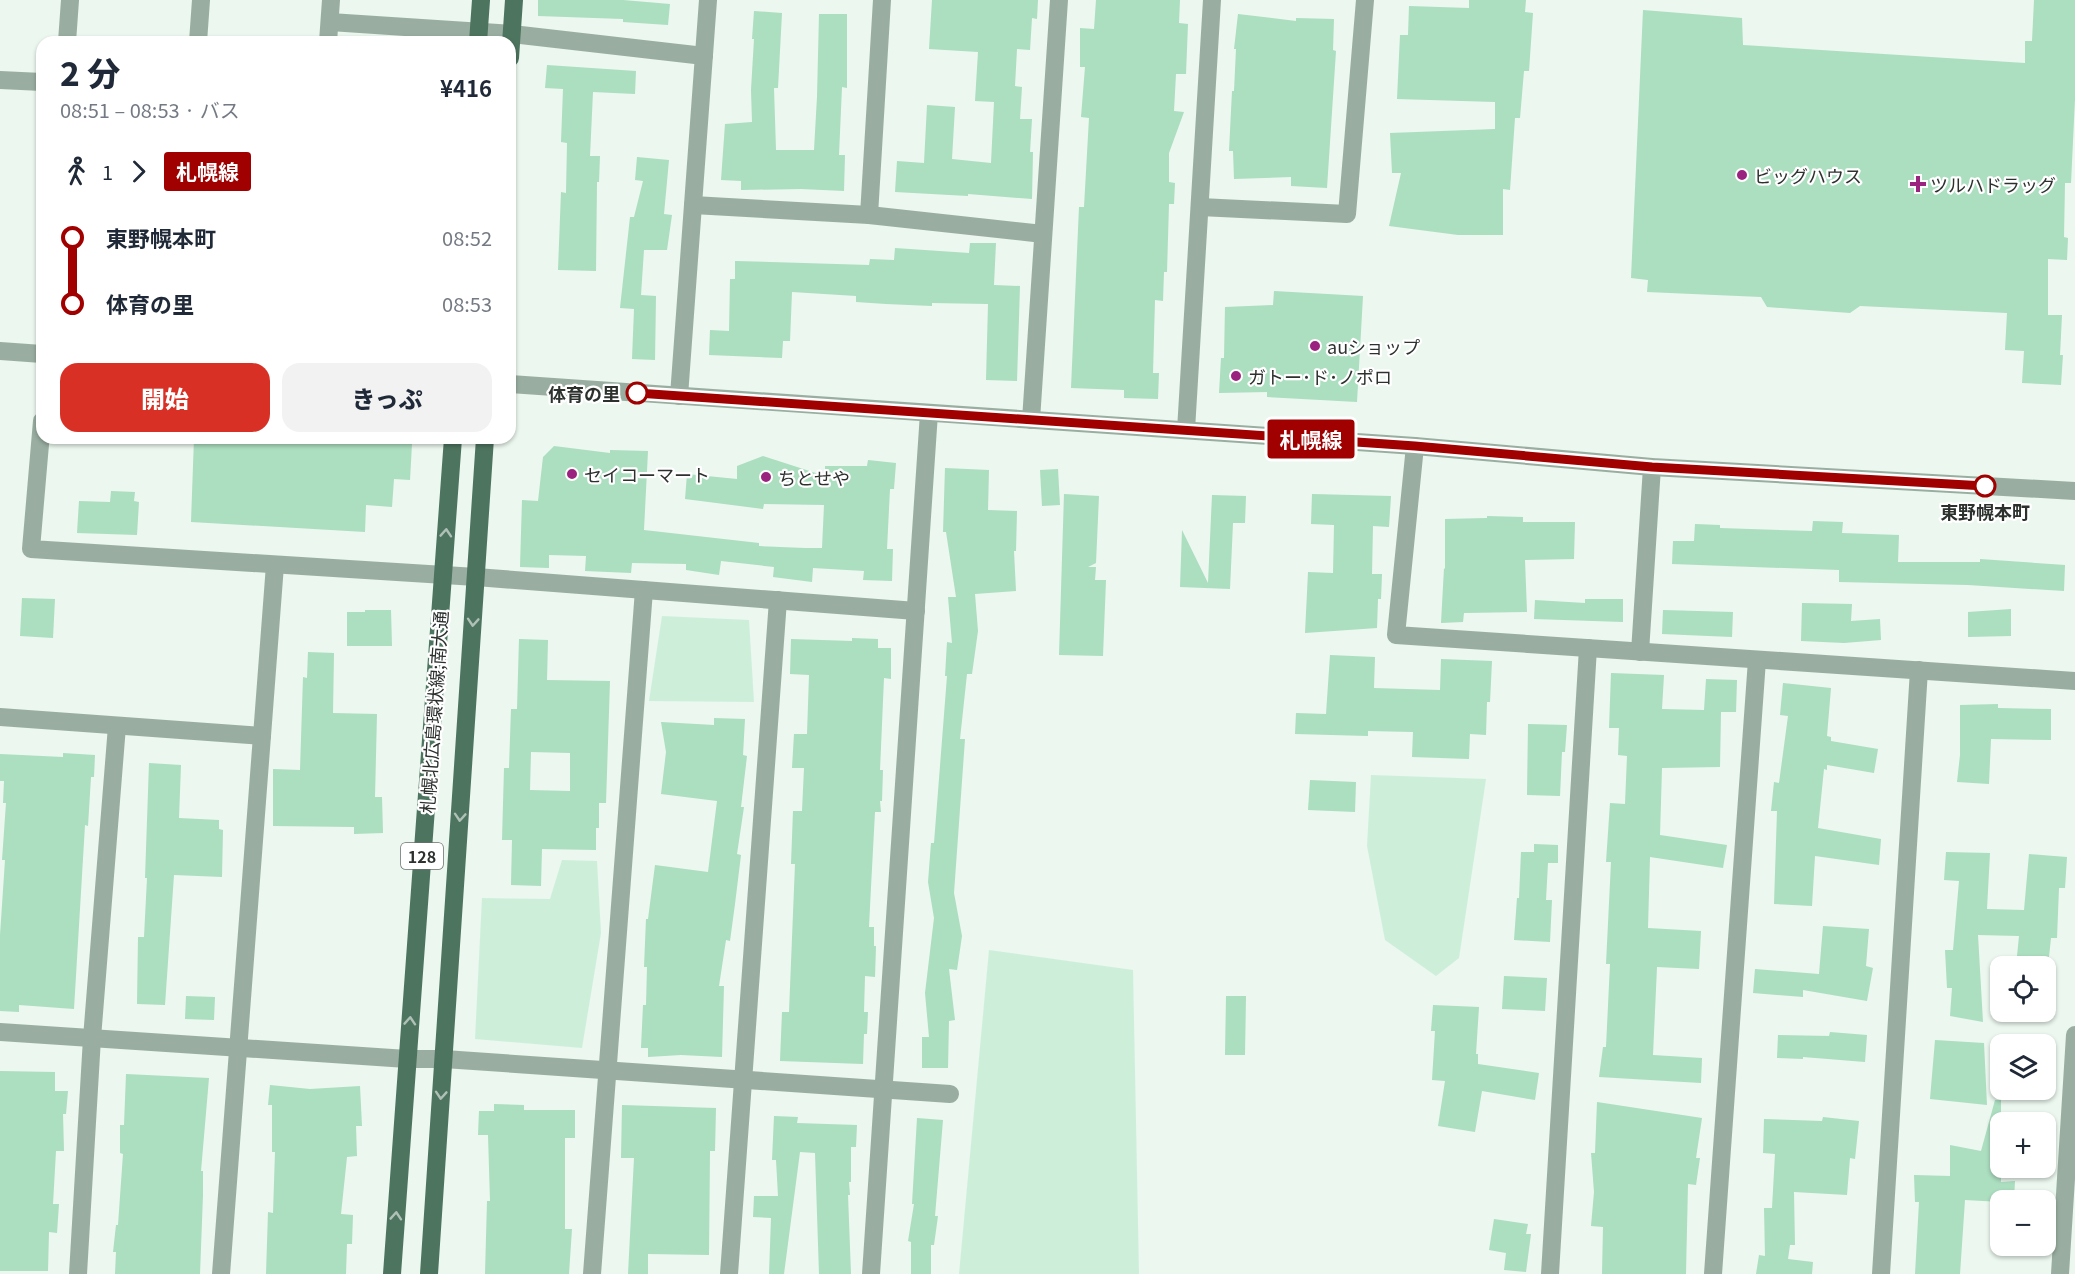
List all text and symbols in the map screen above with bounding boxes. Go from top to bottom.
text: 2 分 [60,48,120,96]
text: ¥416 [440,71,492,103]
text: 08:51 – 08:53 · バス [60,95,240,124]
icon: walk [60,155,93,188]
icon: forward [122,155,155,188]
text: 札幌線 [176,156,239,186]
text: 1 [102,157,113,186]
place label: ビッグハウス [1754,162,1862,188]
marker: ビッグハウス [1735,168,1749,182]
place label: ツルハドラッグ [1930,171,2056,197]
marker: ツルハドラッグ [1911,177,1925,191]
text: 東野幌本町 [106,221,216,253]
text: 08:52 [442,223,492,252]
text: 体育の里 [106,287,194,319]
text: 08:53 [442,289,492,318]
place label: auショップ [1327,333,1420,359]
marker: auショップ [1308,339,1322,353]
button: 開始 [60,363,270,432]
button: きっぷ [282,363,492,432]
place label: ガトー･ド･ノポロ [1248,363,1392,389]
marker: ガトー･ド･ノポロ [1229,369,1243,383]
place label: 体育の里 [548,380,620,406]
marker: 体育の里 [626,382,648,404]
line badge: 札幌線 [1276,420,1346,458]
text: 札幌線 [1280,424,1343,454]
place label: セイコーマート [584,461,710,487]
place label: ちとせや [778,464,850,490]
marker: セイコーマート [565,467,579,481]
marker: ちとせや [759,470,773,484]
marker: 東野幌本町 [1974,475,1996,497]
place label: 東野幌本町 [1940,498,2030,524]
one-way arrow [439,529,452,538]
street label: 札幌北広島環状線;南大通 [413,610,453,814]
one-way arrow [466,618,479,627]
one-way arrow [453,812,466,821]
road number: 128 [401,843,443,869]
map controls [1990,956,2056,1256]
button: locate [1990,956,2056,1022]
one-way arrow [403,1017,416,1026]
button: layers [1990,1034,2056,1100]
one-way arrow [435,1091,448,1100]
button: + [1990,1112,2056,1178]
button: − [1990,1190,2056,1256]
one-way arrow [389,1211,402,1220]

